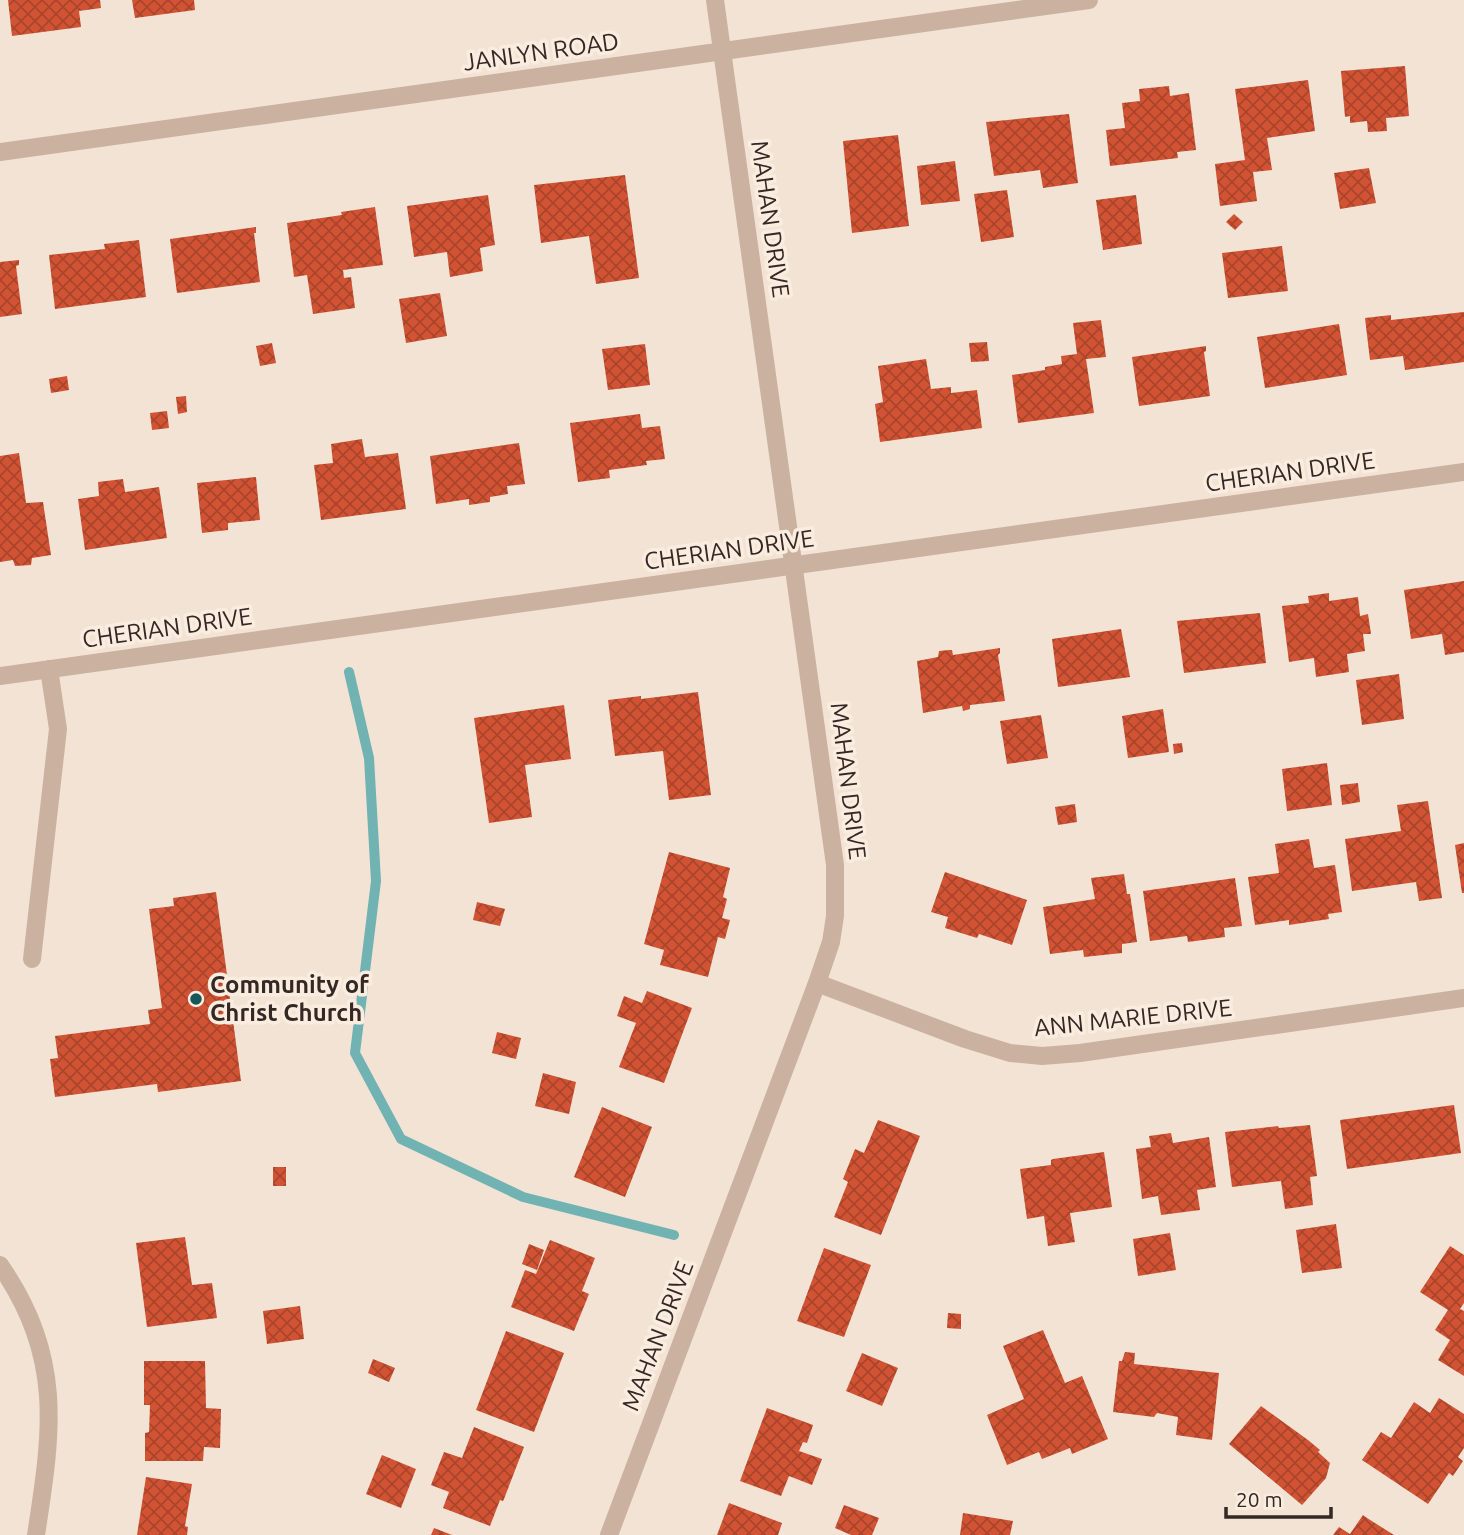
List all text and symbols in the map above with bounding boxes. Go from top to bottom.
street label: JANLYN ROAD [461,27,620,76]
street label: MAHAN DRIVE [746,139,795,299]
street label: CHERIAN DRIVE [1203,446,1376,497]
street label: CHERIAN DRIVE [642,524,815,575]
street label: CHERIAN DRIVE [80,602,253,653]
street label: MAHAN DRIVE [825,701,872,861]
place label: Community of Christ Church [210,971,370,1026]
marker: Community of Christ Church [188,991,204,1007]
street label: ANN MARIE DRIVE [1033,994,1233,1041]
street label: MAHAN DRIVE [617,1257,698,1414]
scale bar [1226,1476,1331,1520]
text: 20 m [1236,1487,1283,1511]

